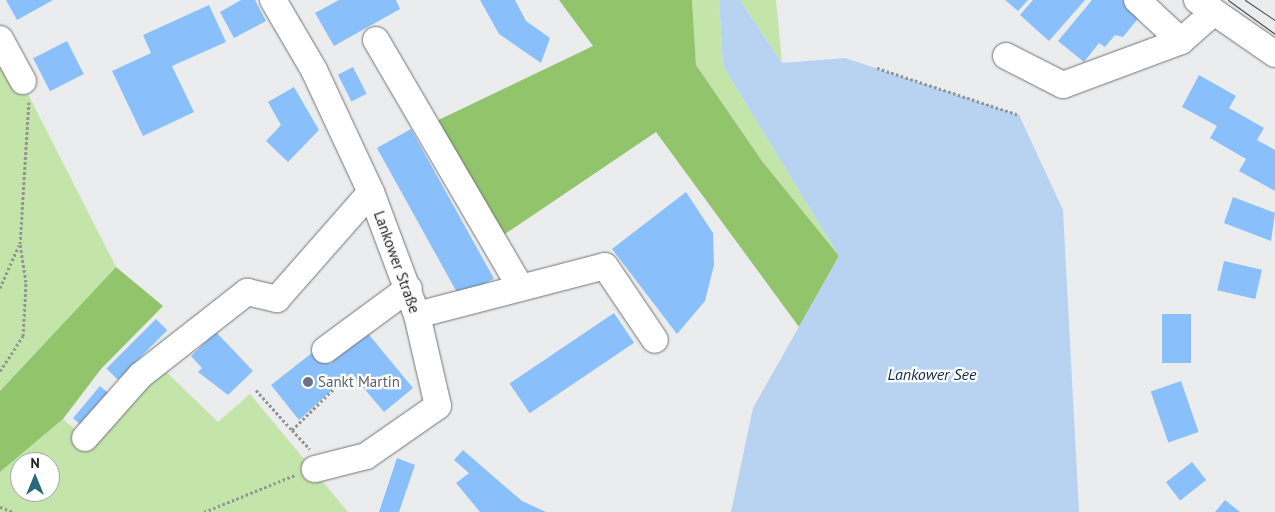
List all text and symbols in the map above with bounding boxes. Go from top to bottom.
street label: Lankower Straße [370,208,424,316]
water label: Lankower See [888,364,976,384]
place label: Sankt Martin [318,373,400,391]
marker: Sankt Martin [302,376,314,388]
north arrow [10,452,60,502]
text: N [30,454,40,472]

